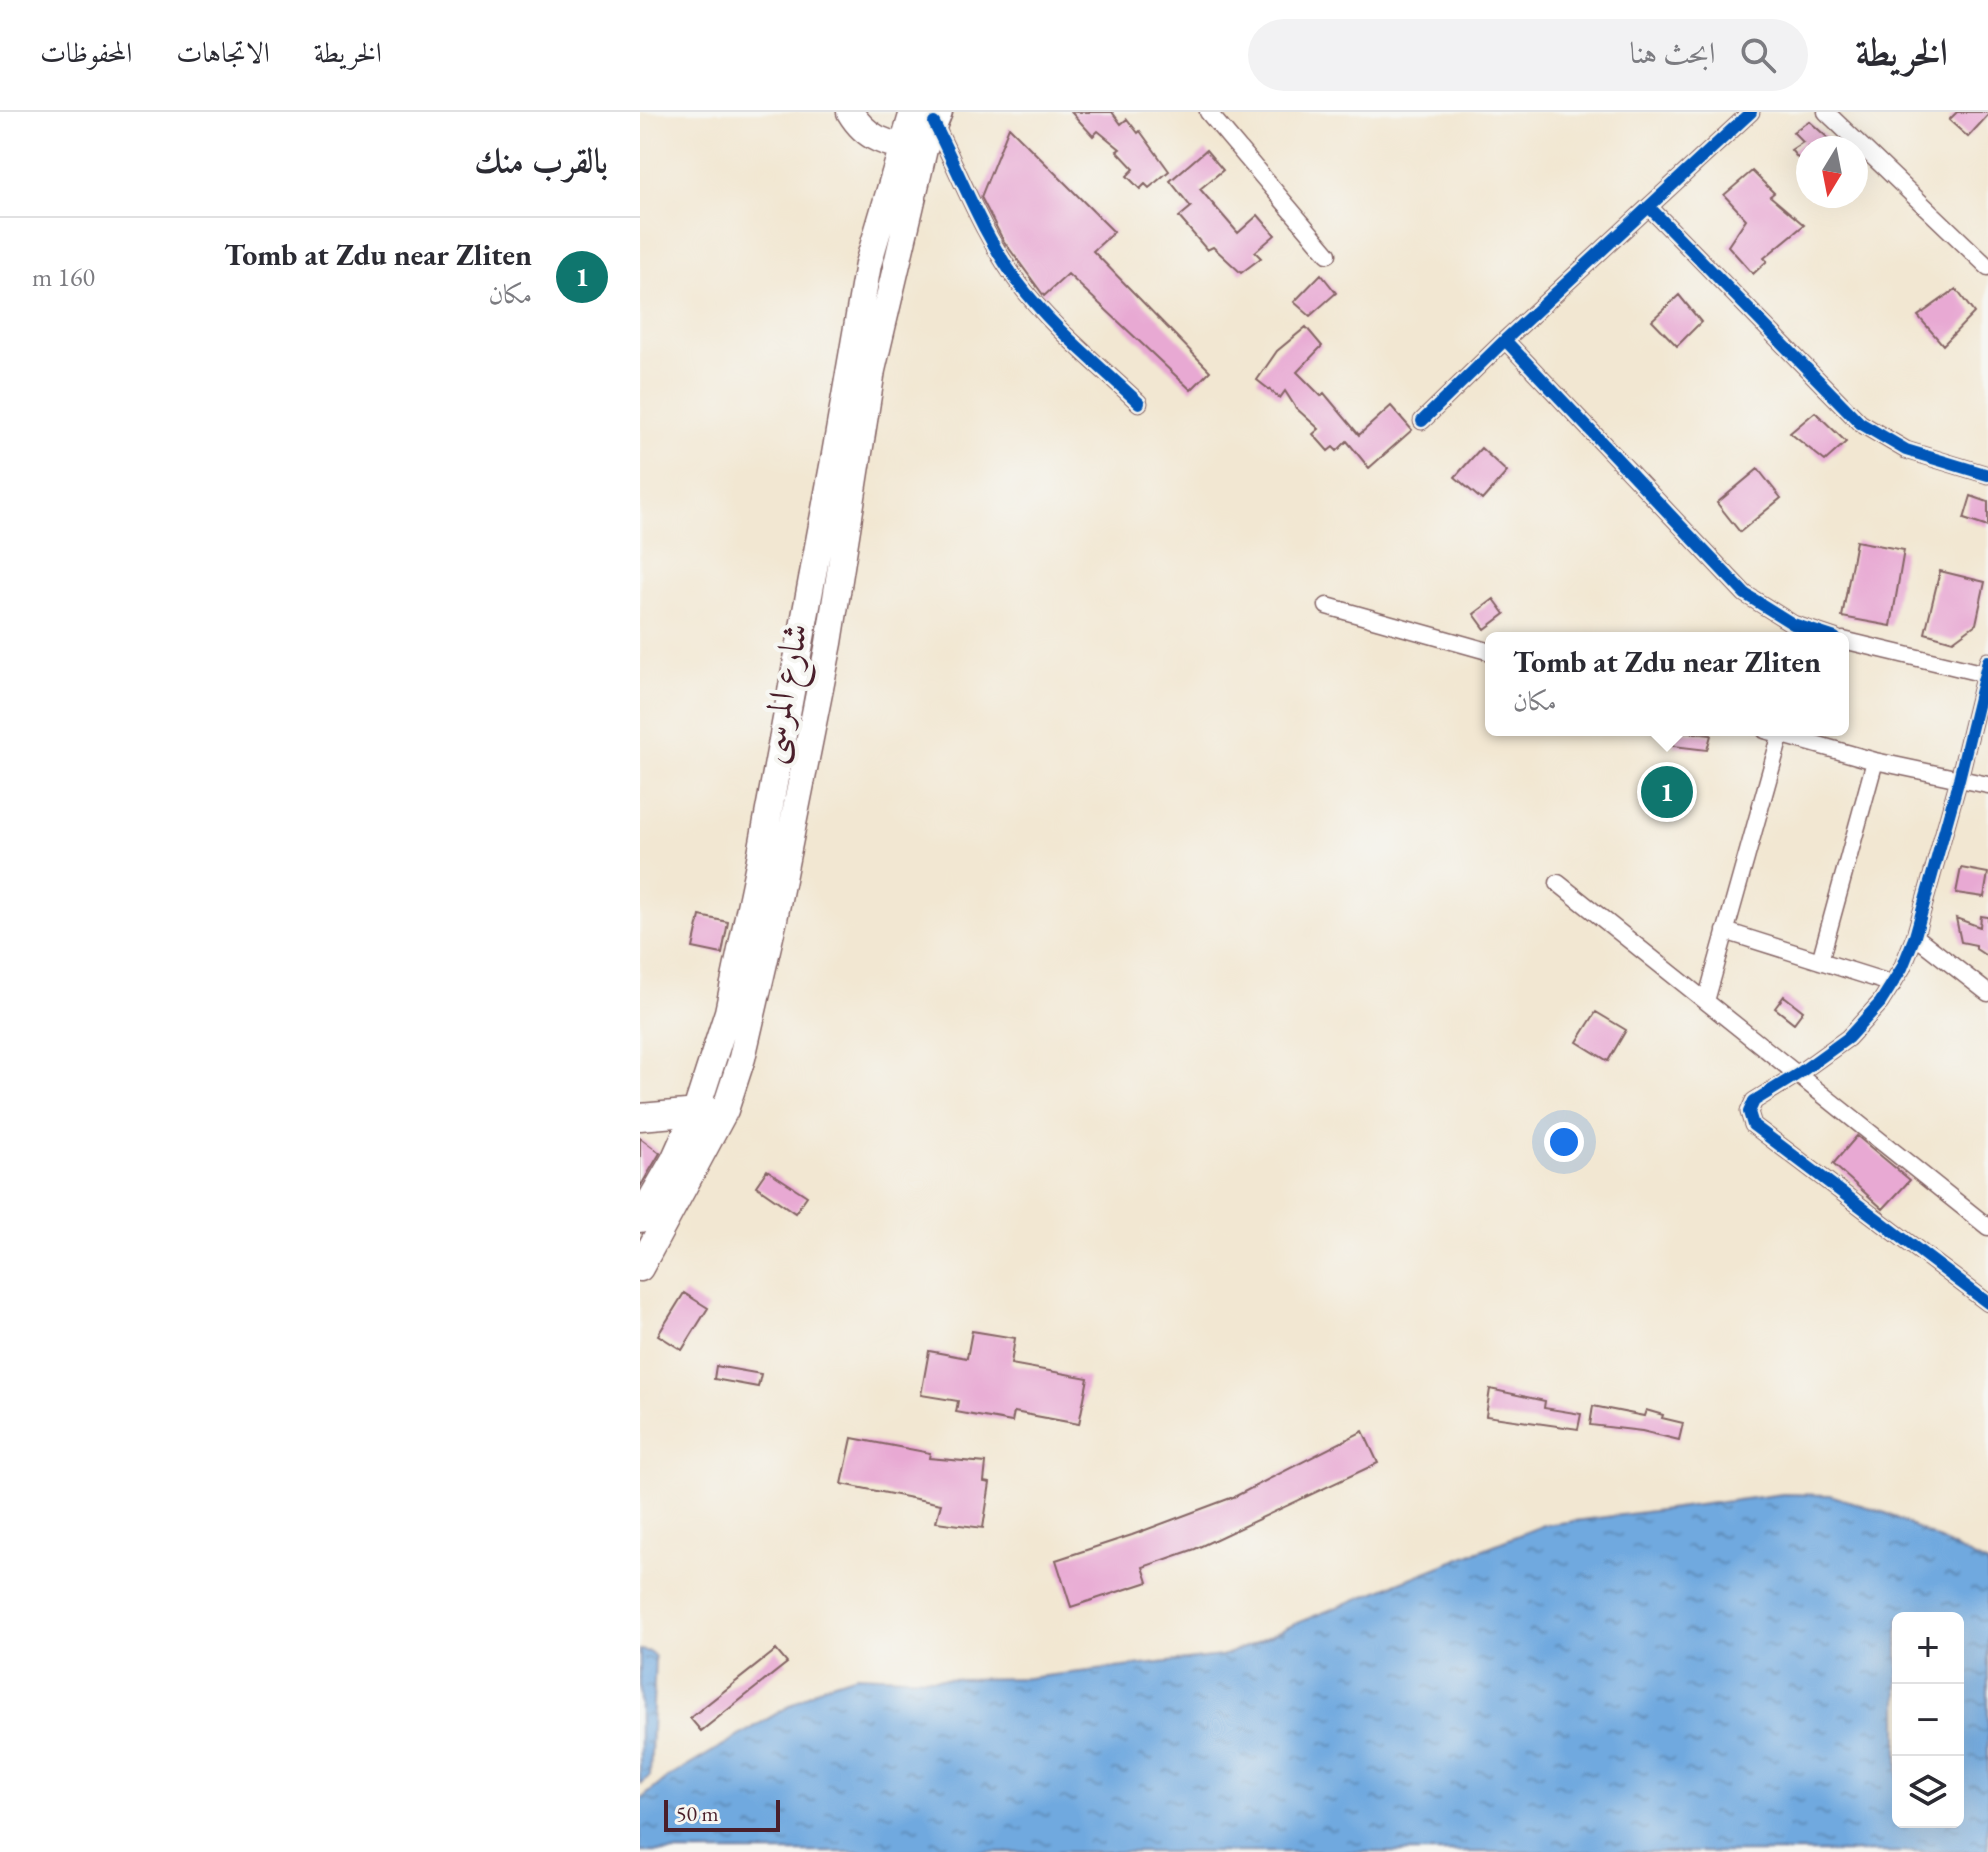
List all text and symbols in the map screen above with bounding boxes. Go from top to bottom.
search box [1248,19,1808,91]
text: الخريطة [1856,27,1948,76]
text: ابحث هنا [1630,33,1716,72]
icon: search [1736,33,1780,77]
text: المحفوظات [40,34,132,70]
text: الاتجاهات [176,34,270,70]
text: الخريطة [314,34,382,70]
north arrow [1796,136,1868,208]
text: بالقرب منك [474,138,608,182]
text: Tomb at Zdu near Zliten [224,235,532,274]
text: 160 m [32,260,95,294]
text: 1 [575,260,589,294]
text: مكان [488,277,532,311]
street label: شارع المرسى [745,619,825,768]
popup [1485,632,1849,736]
text: Tomb at Zdu near Zliten [1513,642,1821,681]
text: مكان [1513,684,1557,718]
pin: 1 [1641,762,1693,822]
your location [1544,1122,1584,1162]
map controls [1892,1612,1964,1828]
button: + [1892,1612,1964,1684]
button: − [1892,1684,1964,1756]
button: layers [1892,1756,1964,1828]
scale bar [664,1796,780,1832]
text: 50 m [676,1799,719,1828]

